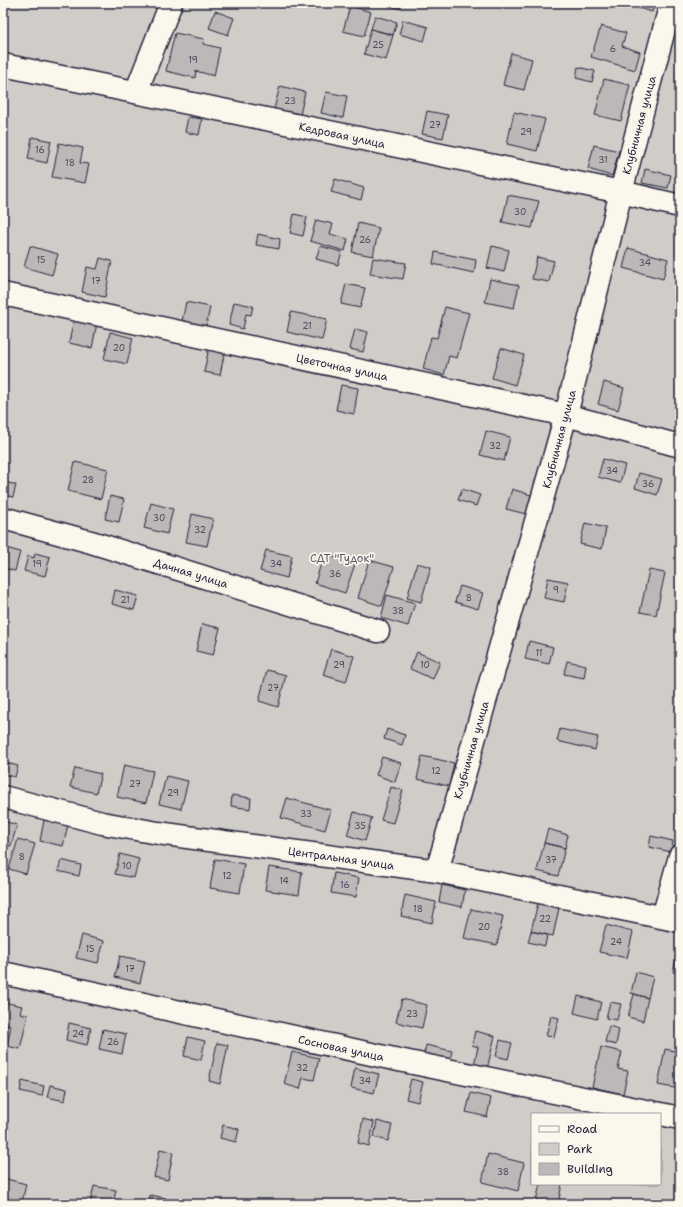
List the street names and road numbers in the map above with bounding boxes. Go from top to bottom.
street label: Клубничная улица [619,74,660,176]
street label: Кедровая улица [297,119,387,152]
street label: Цветочная улица [295,350,389,385]
street label: Клубничная улица [539,388,580,490]
street label: Дачная улица [152,555,230,592]
street label: Клубничная улица [450,699,493,801]
street label: Центральная улица [287,844,395,873]
street label: Сосновая улица [297,1032,385,1065]

